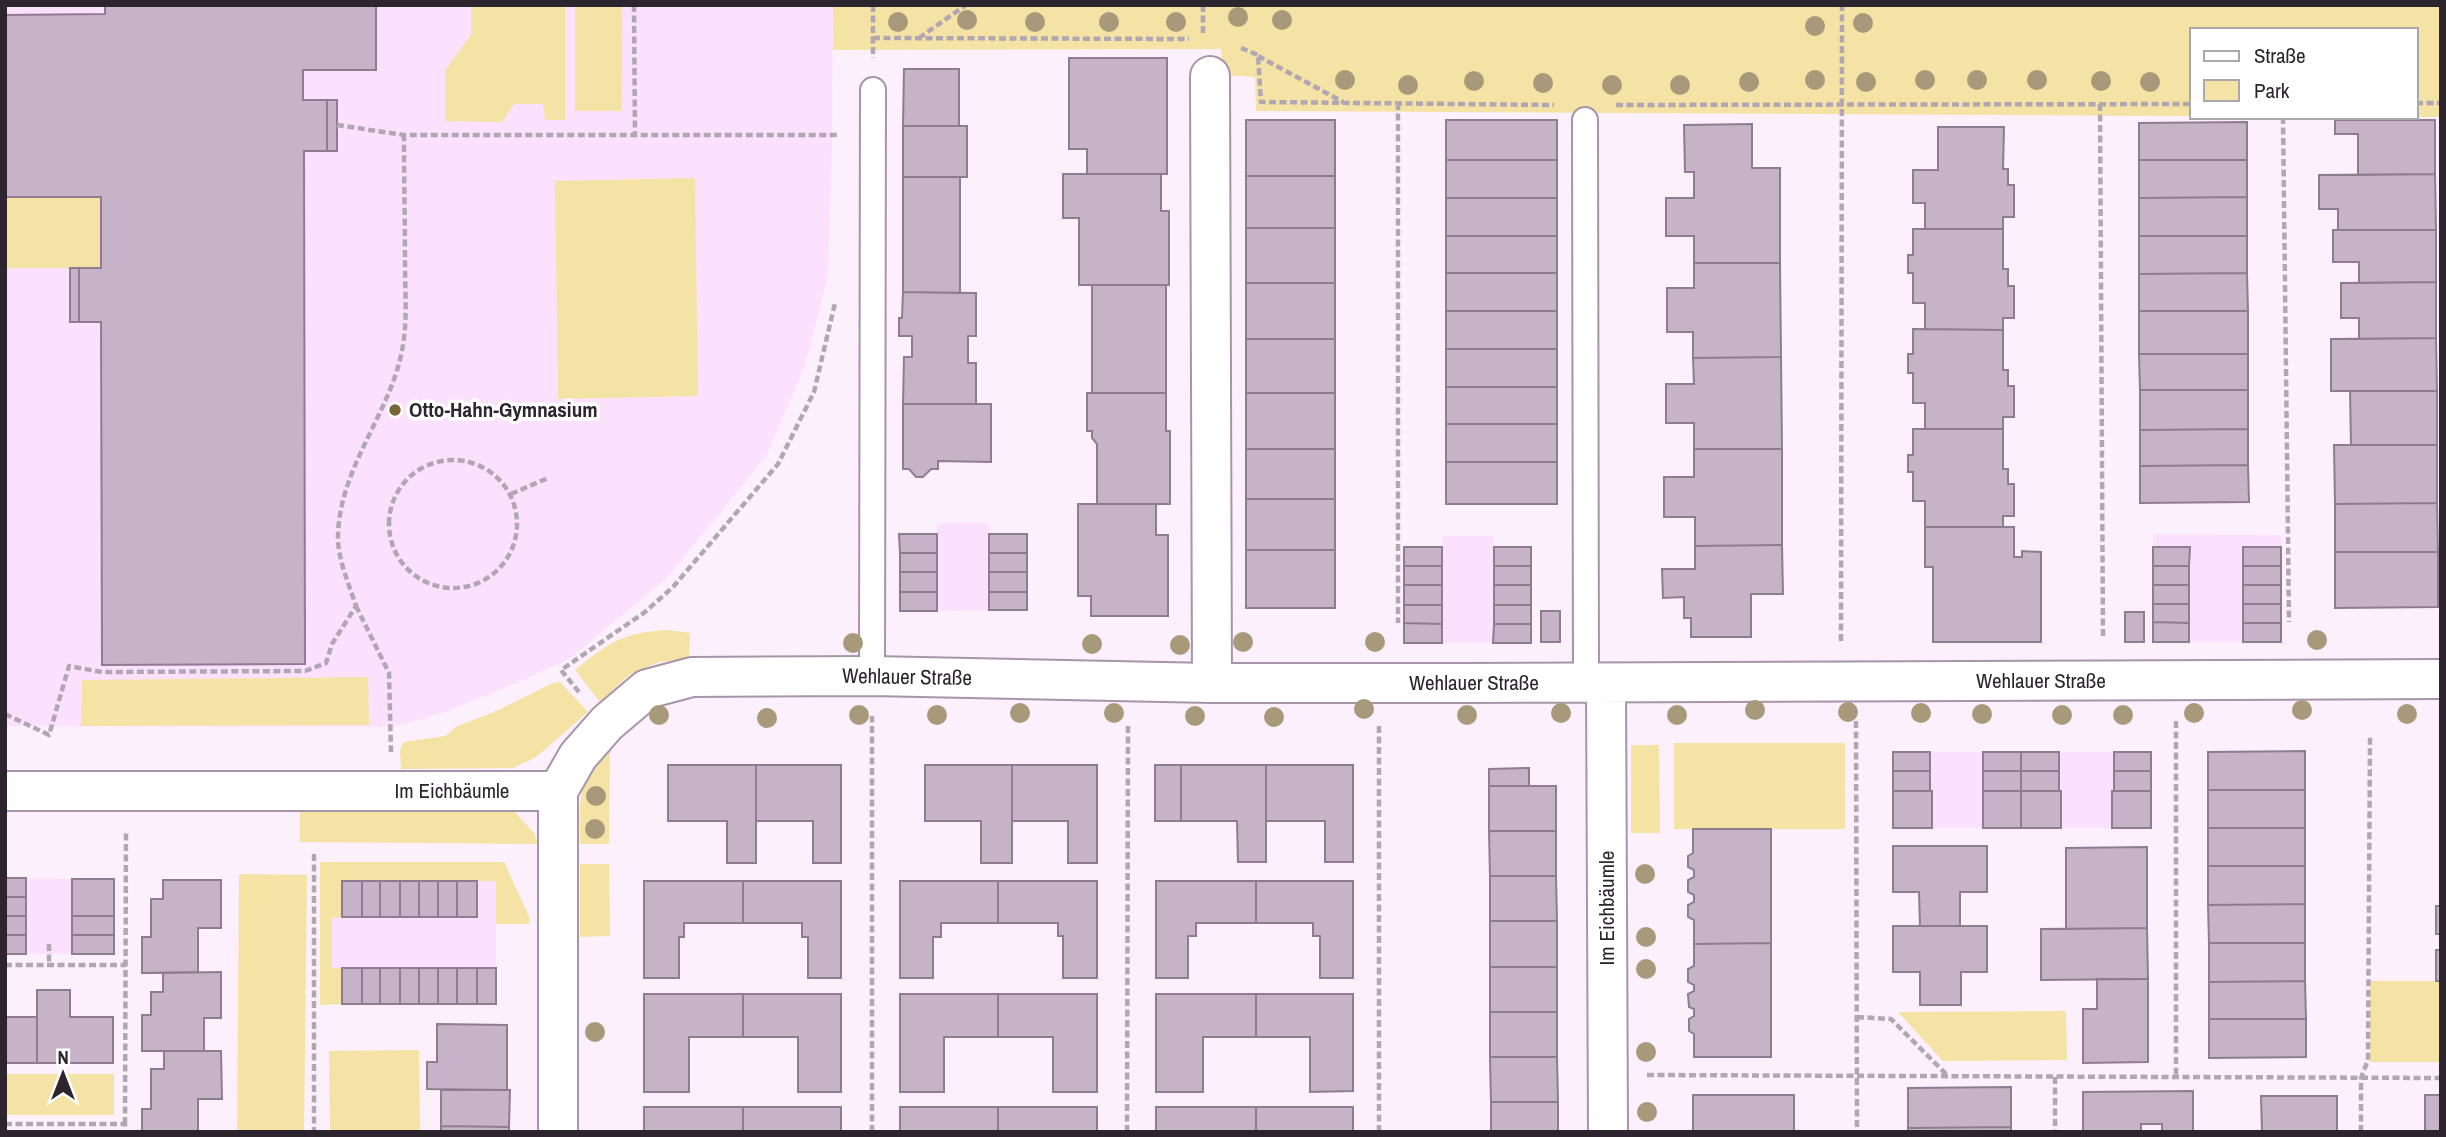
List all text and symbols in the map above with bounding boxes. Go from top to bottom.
legend [2190,28,2418,119]
text: Straße [2254,41,2306,70]
text: Park [2254,76,2290,105]
place label: Otto-Hahn-Gymnasium [409,395,597,424]
marker: Otto-Hahn-Gymnasium [387,402,403,418]
street label: Wehlauer Straße [842,661,972,692]
street label: Wehlauer Straße [1976,666,2106,695]
street label: Wehlauer Straße [1409,668,1539,697]
street label: Im Eichbäumle [395,776,509,805]
street label: Im Eichbäumle [1592,851,1621,965]
north arrow [28,1039,98,1109]
text: N [57,1044,69,1070]

